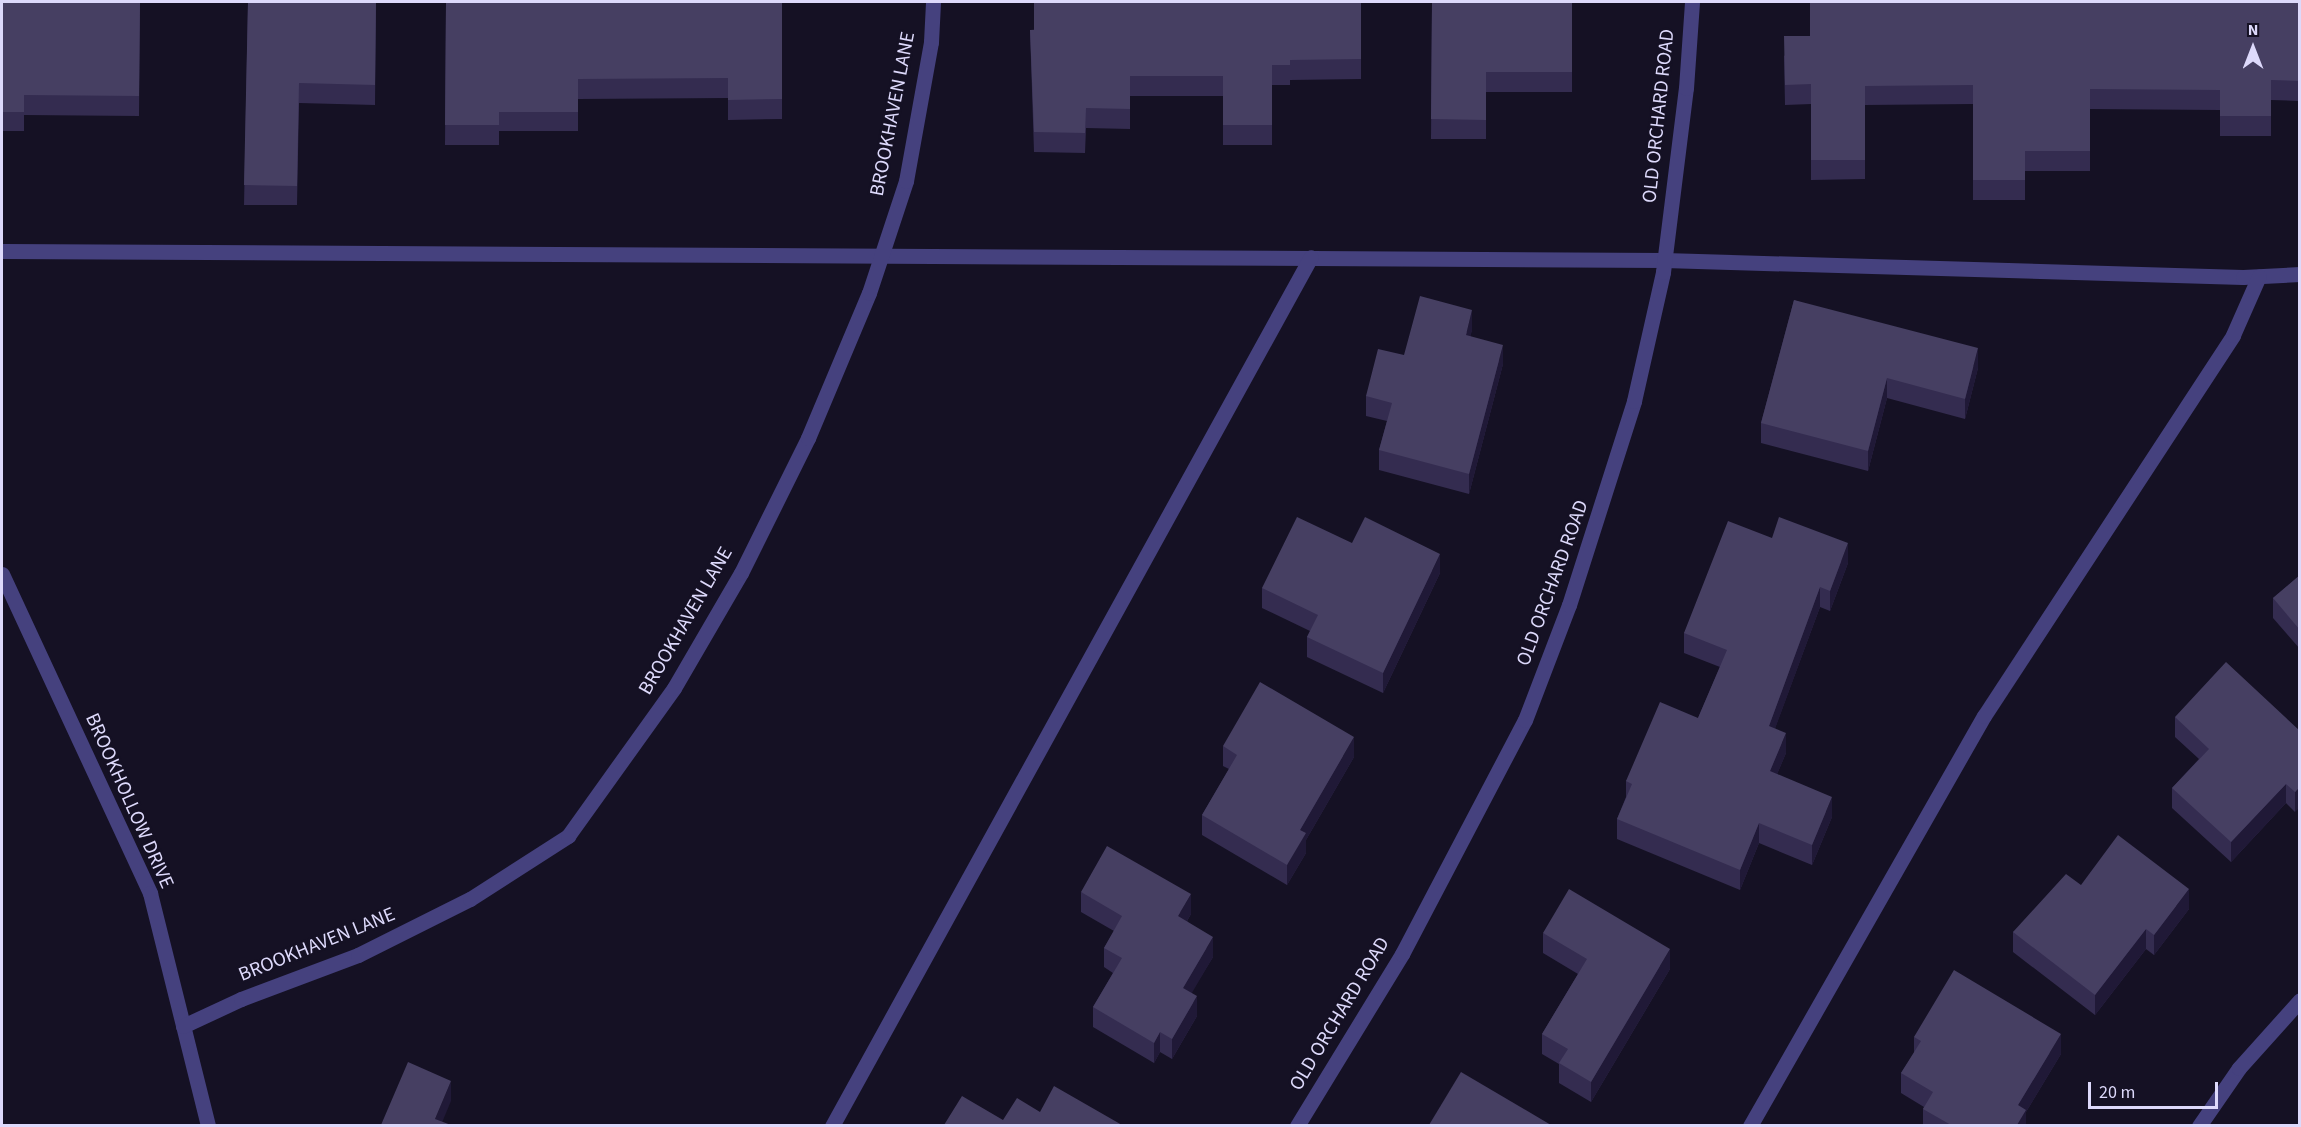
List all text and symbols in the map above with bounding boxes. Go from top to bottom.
north arrow [2223,18,2283,78]
text: N [2248,19,2258,41]
street label: OLD ORCHARD ROAD [1638,28,1680,204]
street label: BROOKHAVEN LANE [865,30,921,198]
street label: OLD ORCHARD ROAD [1512,497,1594,669]
street label: BROOKHAVEN LANE [634,543,738,699]
street label: BROOKHOLLOW DRIVE [80,710,178,892]
street label: BROOKHAVEN LANE [235,903,399,987]
street label: OLD ORCHARD ROAD [1285,933,1395,1095]
scale bar [2091,1070,2222,1108]
text: 20 m [2099,1080,2135,1105]

